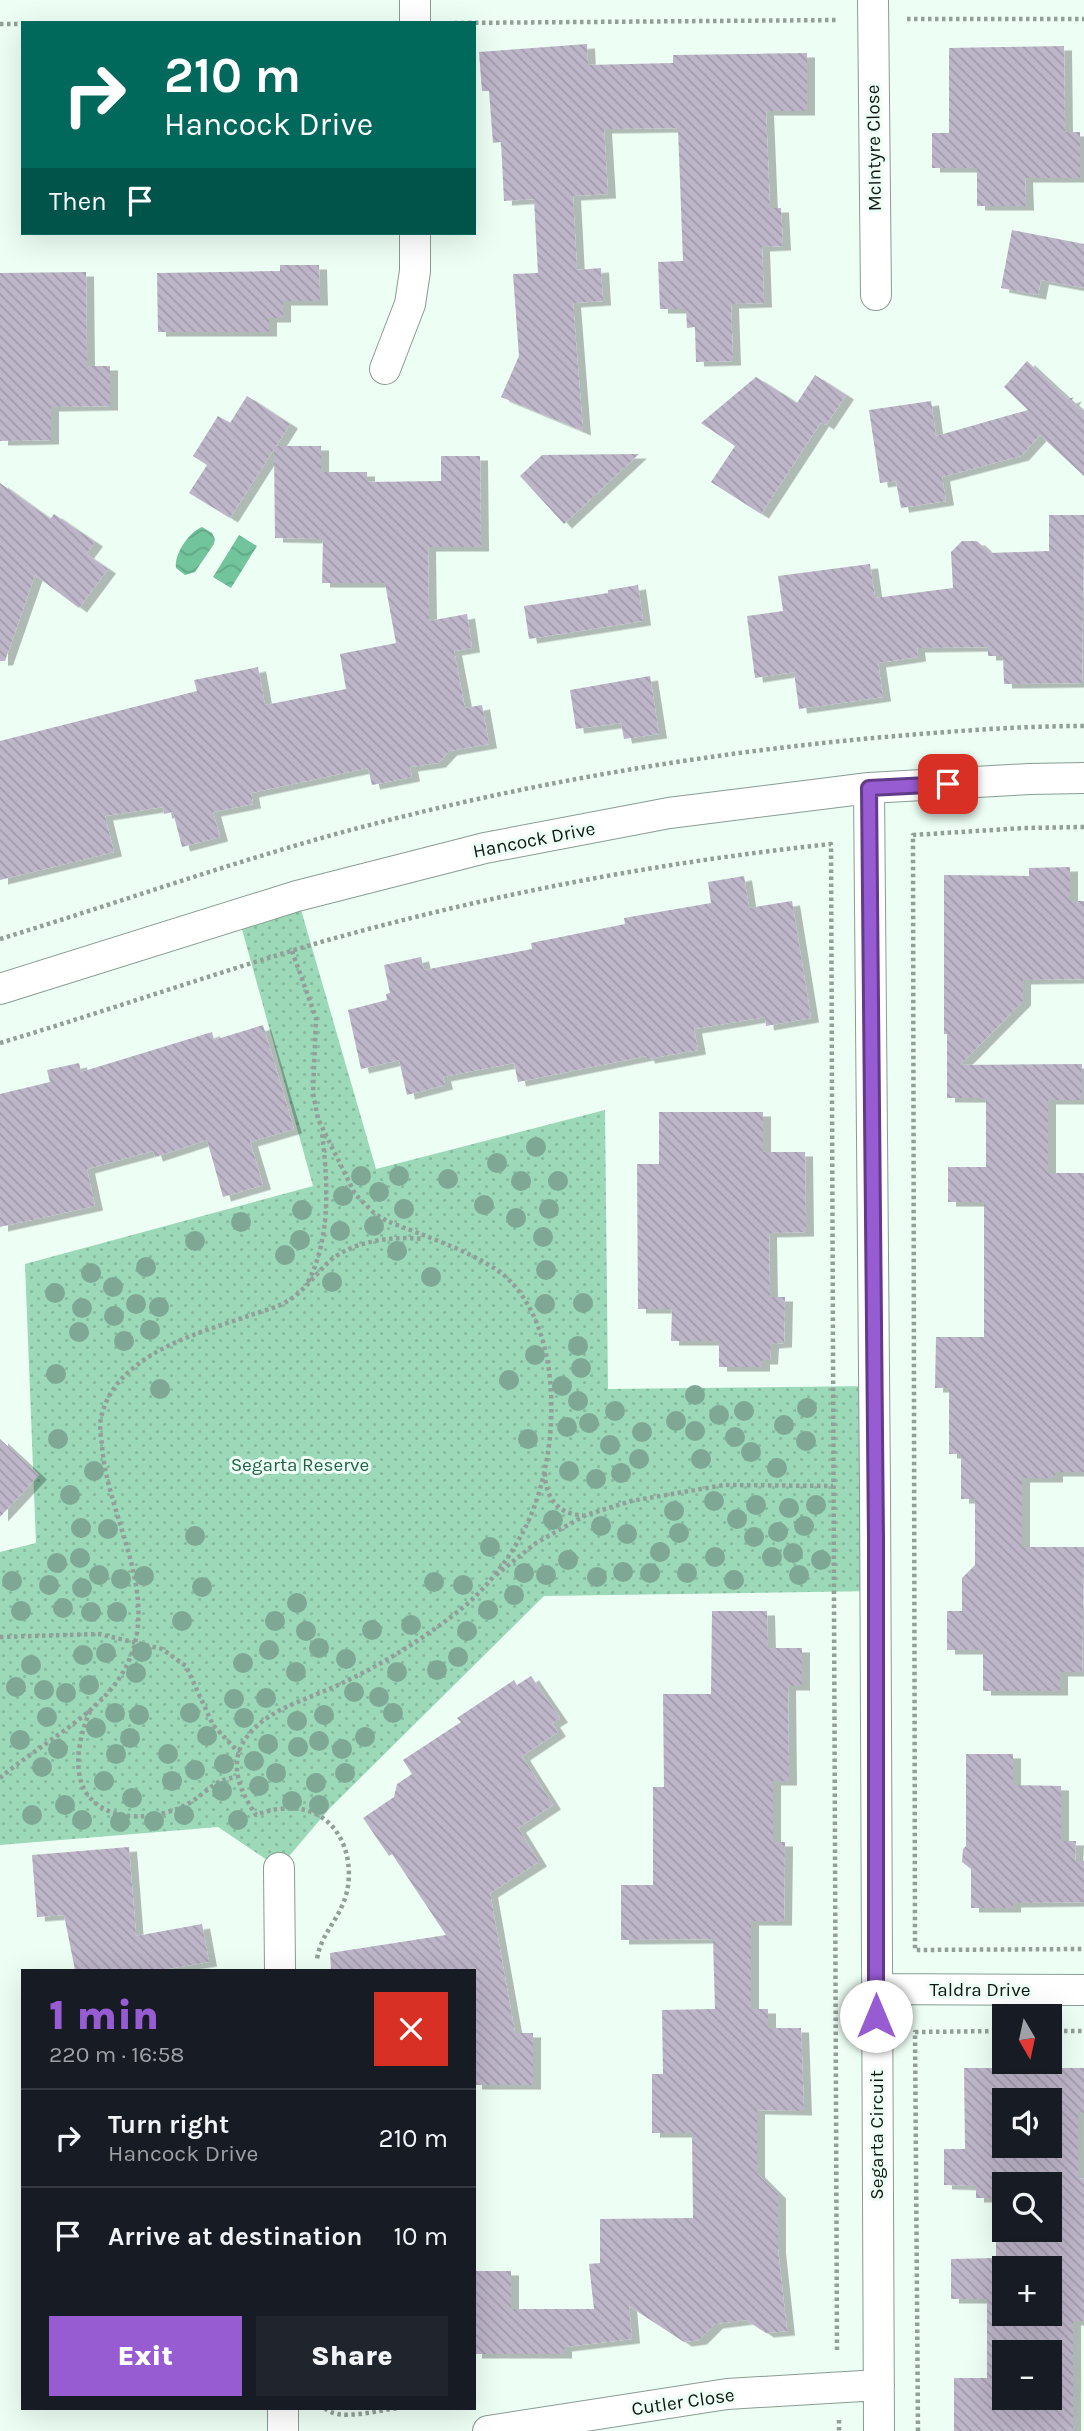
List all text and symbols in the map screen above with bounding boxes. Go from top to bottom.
text: 210 m [164,47,301,104]
icon: right [49,49,140,140]
street label: McIntyre Close [862,84,886,212]
text: Hancock Drive [164,106,373,143]
icon: arrive [121,182,159,220]
text: Then [49,186,107,217]
pin [918,754,978,814]
icon: arrive [929,765,967,803]
street label: Hancock Drive [471,817,597,863]
park label: Segarta Reserve [231,1454,369,1476]
position arrow [839,1979,913,2053]
street label: Taldra Drive [929,1979,1031,2001]
text: 1 min [49,1990,159,2040]
button: close [374,1992,448,2066]
north arrow [992,2004,1062,2074]
map controls [992,2004,1062,2410]
text: 220 m · 16:58 [49,2041,185,2068]
street label: Segarta Circuit [866,2070,888,2200]
button: sound [992,2088,1062,2158]
text: Turn right [108,2109,229,2140]
icon: right [49,2119,87,2157]
text: 210 m [378,2123,448,2154]
text: Hancock Drive [108,2140,258,2167]
button: search [992,2172,1062,2242]
icon: arrive [49,2217,87,2255]
text: Arrive at destination [108,2221,362,2252]
text: 10 m [393,2221,448,2252]
button: + [992,2256,1062,2326]
button: Exit [49,2316,242,2396]
button: Share [256,2316,448,2396]
button: − [992,2340,1062,2410]
street label: Cutler Close [630,2384,736,2420]

